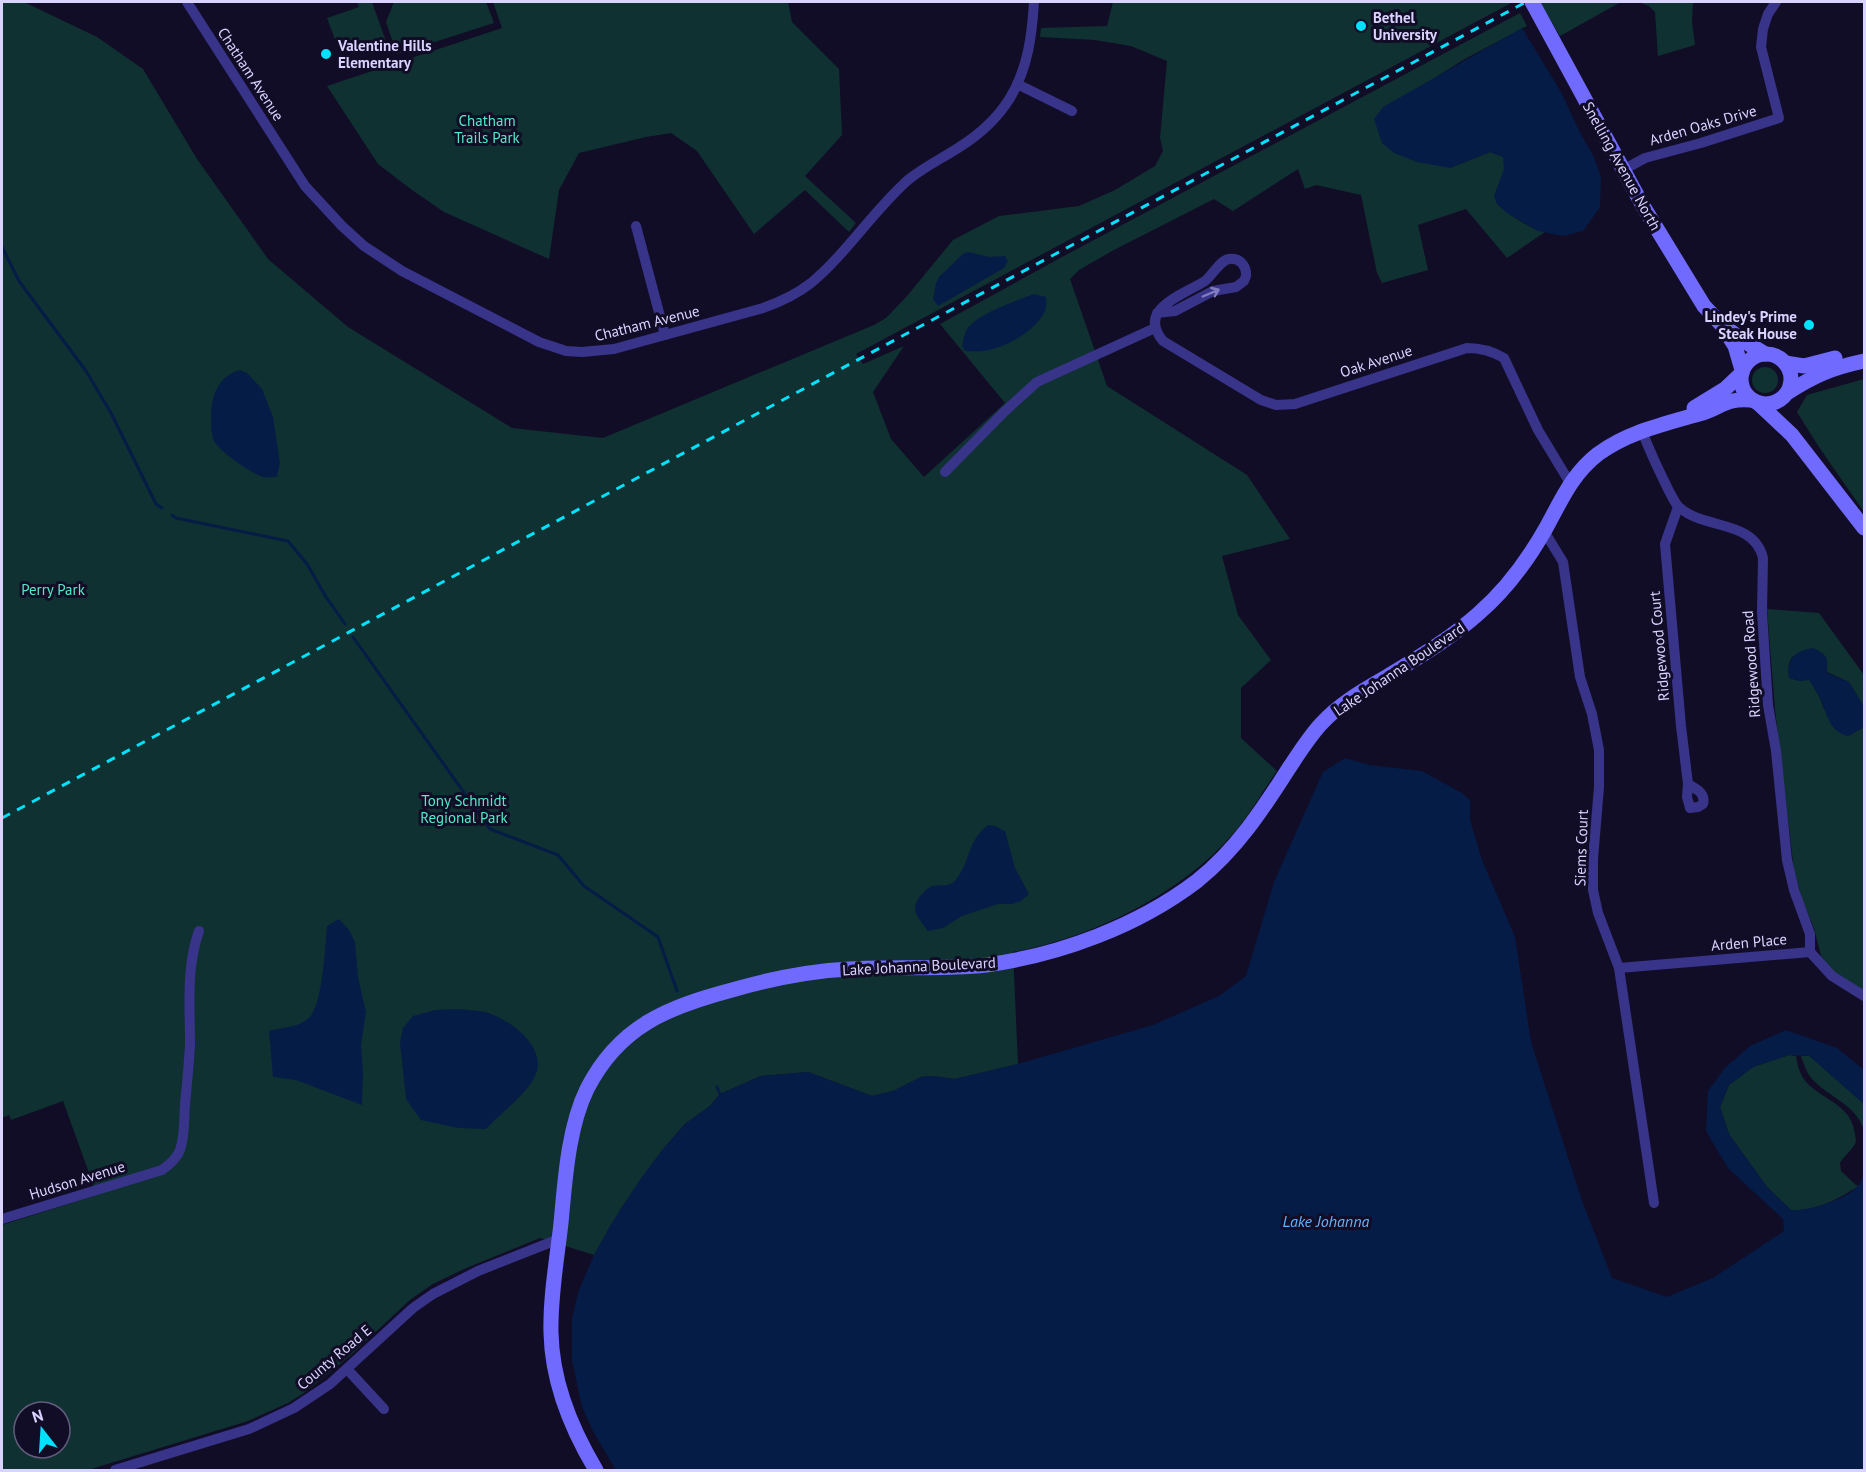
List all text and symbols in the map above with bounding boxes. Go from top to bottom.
place label: Bethel University [1373,8,1438,44]
marker: Bethel University [1354,19,1368,33]
street label: Chatham Avenue [214,24,288,124]
place label: Valentine Hills Elementary [337,36,432,72]
marker: Valentine Hills Elementary [319,47,333,61]
street label: Snelling Avenue North [1579,98,1665,234]
street label: Arden Oaks Drive [1647,101,1759,149]
park label: Chatham Trails Park [454,111,521,147]
one-way arrow [1201,287,1219,298]
street label: Chatham Avenue [593,301,701,345]
place label: Lindey's Prime Steak House [1704,307,1797,343]
marker: Lindey's Prime Steak House [1802,318,1816,332]
street label: Oak Avenue [1337,340,1415,382]
park label: Perry Park [21,580,86,599]
street label: Ridgewood Court [1645,590,1673,702]
street label: Ridgewood Road [1738,610,1764,718]
street label: Lake Johanna Boulevard [1330,618,1468,720]
park label: Tony Schmidt Regional Park [420,791,509,827]
street label: Siems Court [1570,809,1592,887]
street label: Arden Place [1710,929,1788,955]
street label: Lake Johanna Boulevard [842,952,996,980]
street label: Hudson Avenue [27,1156,127,1204]
water label: Lake Johanna [1283,1211,1370,1231]
street label: County Road E [293,1320,375,1394]
north arrow [12,1400,72,1460]
text: N [30,1405,46,1427]

